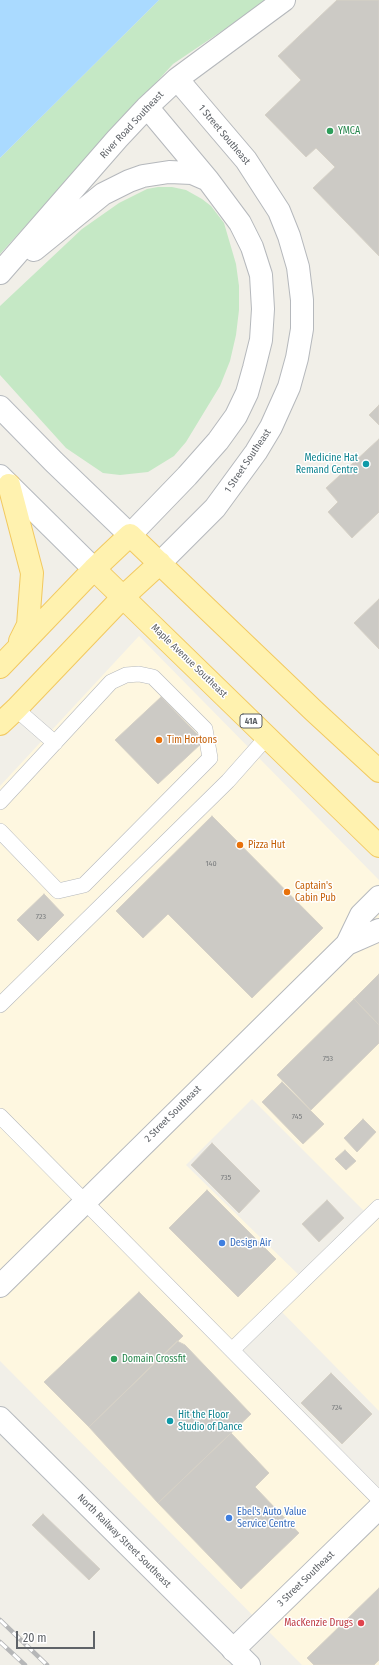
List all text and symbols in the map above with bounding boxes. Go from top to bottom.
street label: River Road Southeast [98,89,166,161]
street label: 1 Street Southeast [195,103,253,167]
place label: YMCA [338,125,360,137]
marker: YMCA [325,126,335,136]
street label: 1 Street Southeast [222,427,274,495]
place label: Medicine Hat Remand Centre [296,452,358,476]
marker: Medicine Hat Remand Centre [361,459,371,469]
street label: Maple Avenue Southeast [149,622,229,700]
road number: 41A [240,714,262,728]
place label: Tim Hortons [167,734,217,746]
marker: Tim Hortons [154,735,164,745]
place label: Pizza Hut [248,839,285,851]
marker: Pizza Hut [235,840,245,850]
house number: 140 [205,859,217,869]
place label: Captain's Cabin Pub [295,880,336,904]
marker: Captain's Cabin Pub [282,887,292,897]
house number: 723 [36,912,46,922]
house number: 753 [323,1054,333,1064]
street label: 2 Street Southeast [142,1083,204,1145]
house number: 745 [292,1112,302,1122]
house number: 735 [221,1173,231,1183]
place label: Design Air [230,1237,271,1249]
marker: Design Air [217,1238,227,1248]
place label: Domain Crossfit [122,1353,186,1365]
marker: Domain Crossfit [109,1354,119,1364]
house number: 724 [332,1403,342,1413]
place label: Hit the Floor Studio of Dance [178,1409,243,1432]
marker: Hit the Floor Studio of Dance [165,1416,175,1426]
street label: North Railway Street Southeast [75,1492,173,1590]
place label: Ebel's Auto Value Service Centre [237,1506,306,1530]
marker: Ebel's Auto Value Service Centre [224,1513,234,1523]
street label: 3 Street Southeast [275,1549,337,1609]
place label: MacKenzie Drugs [284,1617,353,1629]
marker: MacKenzie Drugs [356,1618,366,1628]
scale bar [18,1623,97,1649]
text: 20 m [23,1631,47,1645]

